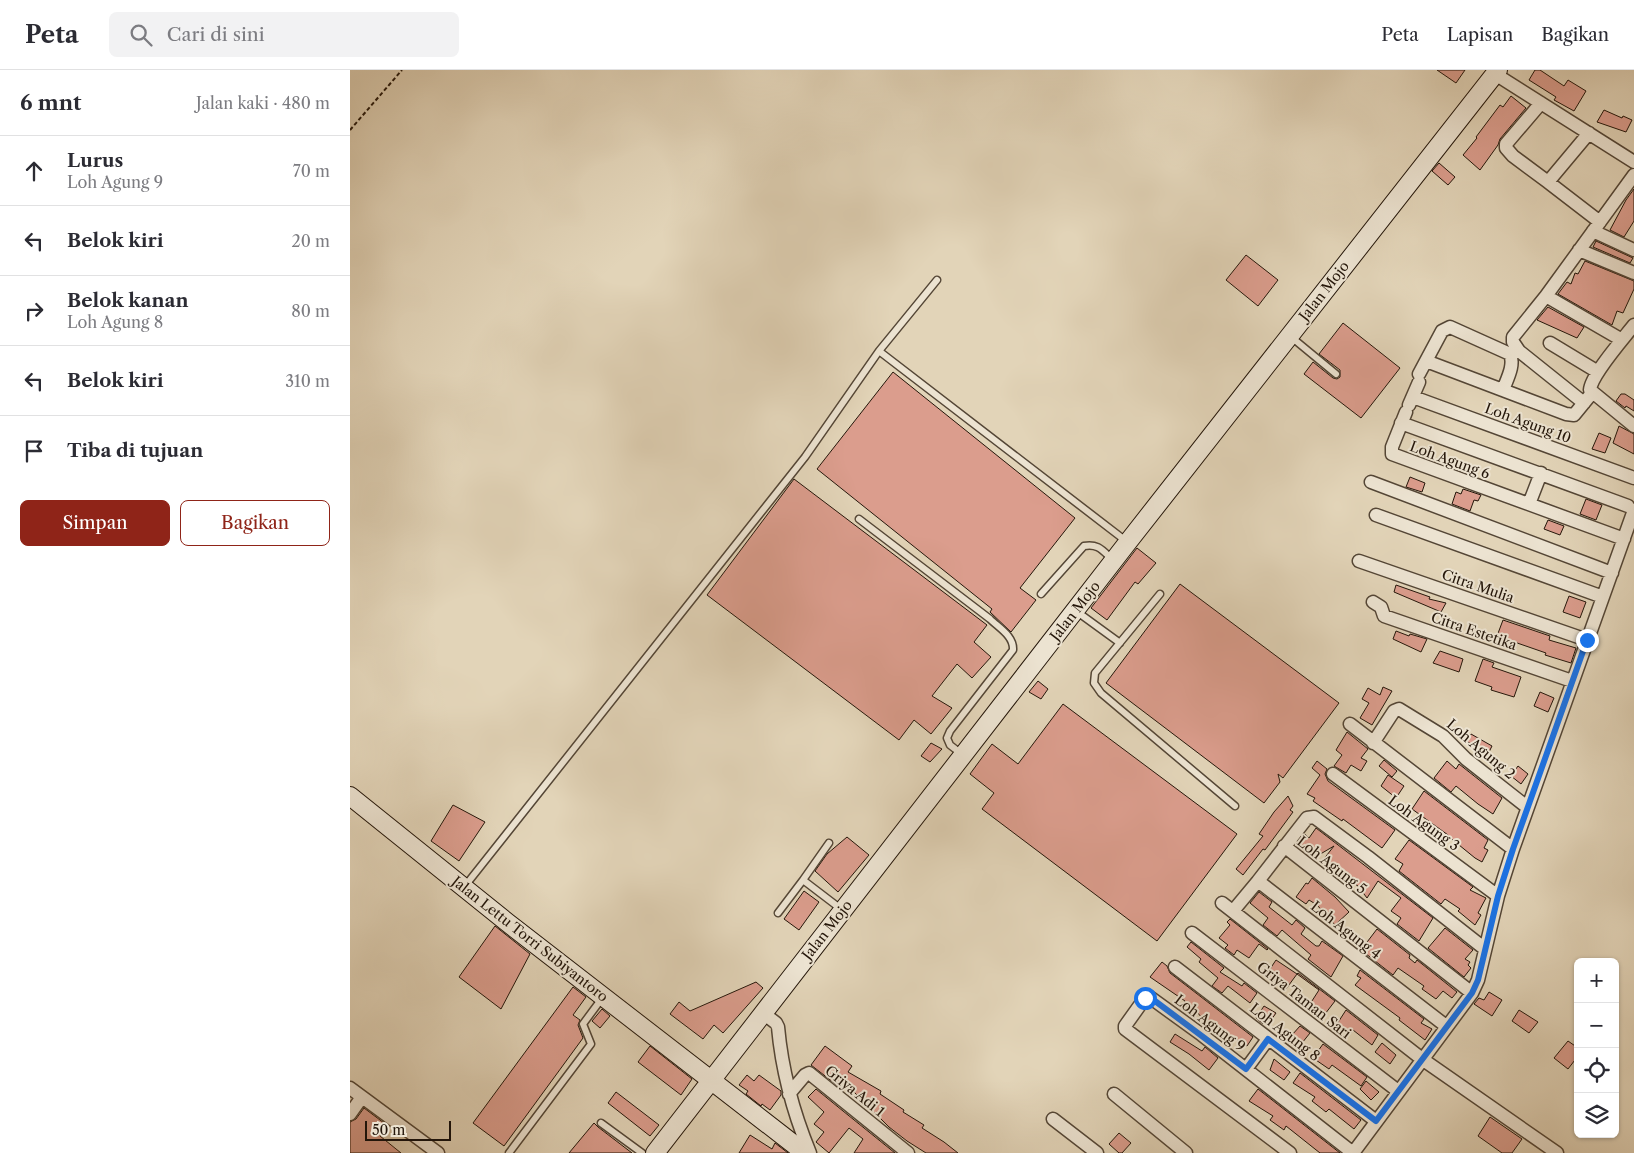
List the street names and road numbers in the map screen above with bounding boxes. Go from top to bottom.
street label: Jalan Mojo [1294,257,1353,326]
street label: Loh Agung 10 [1482,399,1574,447]
street label: Loh Agung 6 [1407,437,1493,483]
street label: Citra Mulia [1440,565,1517,607]
street label: Jalan Mojo [1045,577,1104,646]
street label: Citra Estetika [1429,608,1520,654]
street label: Loh Agung 2 [1443,715,1519,783]
street label: Loh Agung 3 [1385,791,1463,855]
street label: Loh Agung 5 [1294,832,1370,898]
street label: Jalan Lettu Torri Subiyantoro [447,871,612,1006]
street label: Jalan Mojo [797,896,856,965]
street label: Loh Agung 4 [1307,897,1385,963]
street label: Griya Taman Sari [1253,958,1355,1042]
street label: Loh Agung 9 [1171,991,1249,1055]
street label: Loh Agung 8 [1246,999,1324,1065]
street label: Griya Adi 1 [821,1061,889,1121]

